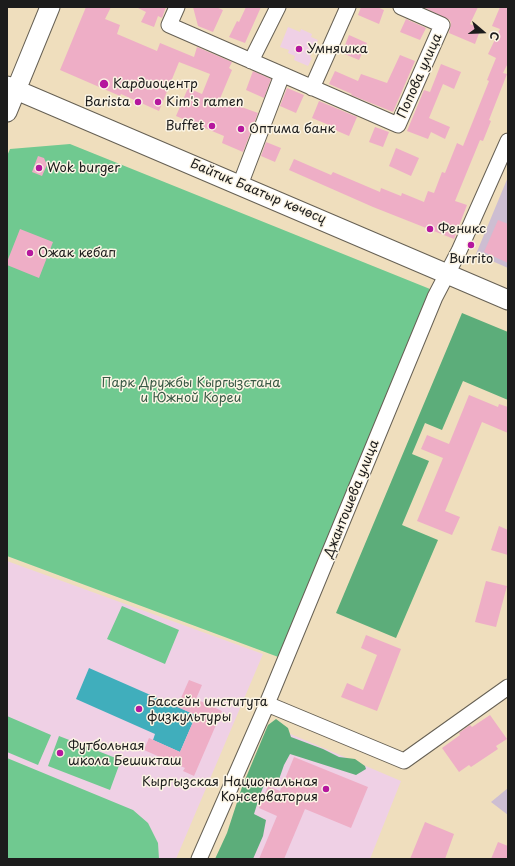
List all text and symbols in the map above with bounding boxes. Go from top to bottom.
north arrow [463,12,503,52]
text: С [485,29,504,43]
street label: Попова улица [394,31,446,121]
place label: Умняшка [307,41,368,57]
marker: Умняшка [294,44,304,54]
place label: Кардиоцентр [113,76,198,92]
marker: Кардиоцентр [98,78,110,90]
place label: Barista [84,94,130,110]
place label: Kim's ramen [166,94,243,110]
marker: Barista [133,97,143,107]
marker: Kim's ramen [153,97,163,107]
place label: Buffet [166,118,204,134]
marker: Buffet [207,121,217,131]
place label: Оптима банк [249,121,335,137]
marker: Оптима банк [236,124,246,134]
street label: Байтик Баатыр көчөсү [188,156,328,228]
place label: Wok burger [47,160,120,176]
marker: Wok burger [34,163,44,173]
place label: Феникс [438,221,486,237]
marker: Феникс [425,224,435,234]
marker: Burrito [466,240,476,250]
place label: Ожак кебап [38,245,116,261]
marker: Ожак кебап [25,248,35,258]
place label: Burrito [449,251,493,267]
park label: Парк Дружбы Кыргызстана и Южной Кореи [102,375,280,406]
street label: Джантошева улица [321,438,383,560]
place label: Бассейн института физкультуры [147,694,268,725]
marker: Бассейн института физкультуры [134,704,144,714]
place label: Футбольная школа Бешикташ [68,738,182,769]
marker: Футбольная школа Бешикташ [55,748,65,758]
place label: Кыргызская Национальная Консерватория [142,774,318,805]
marker: Кыргызская Национальная Консерватория [321,784,331,794]

